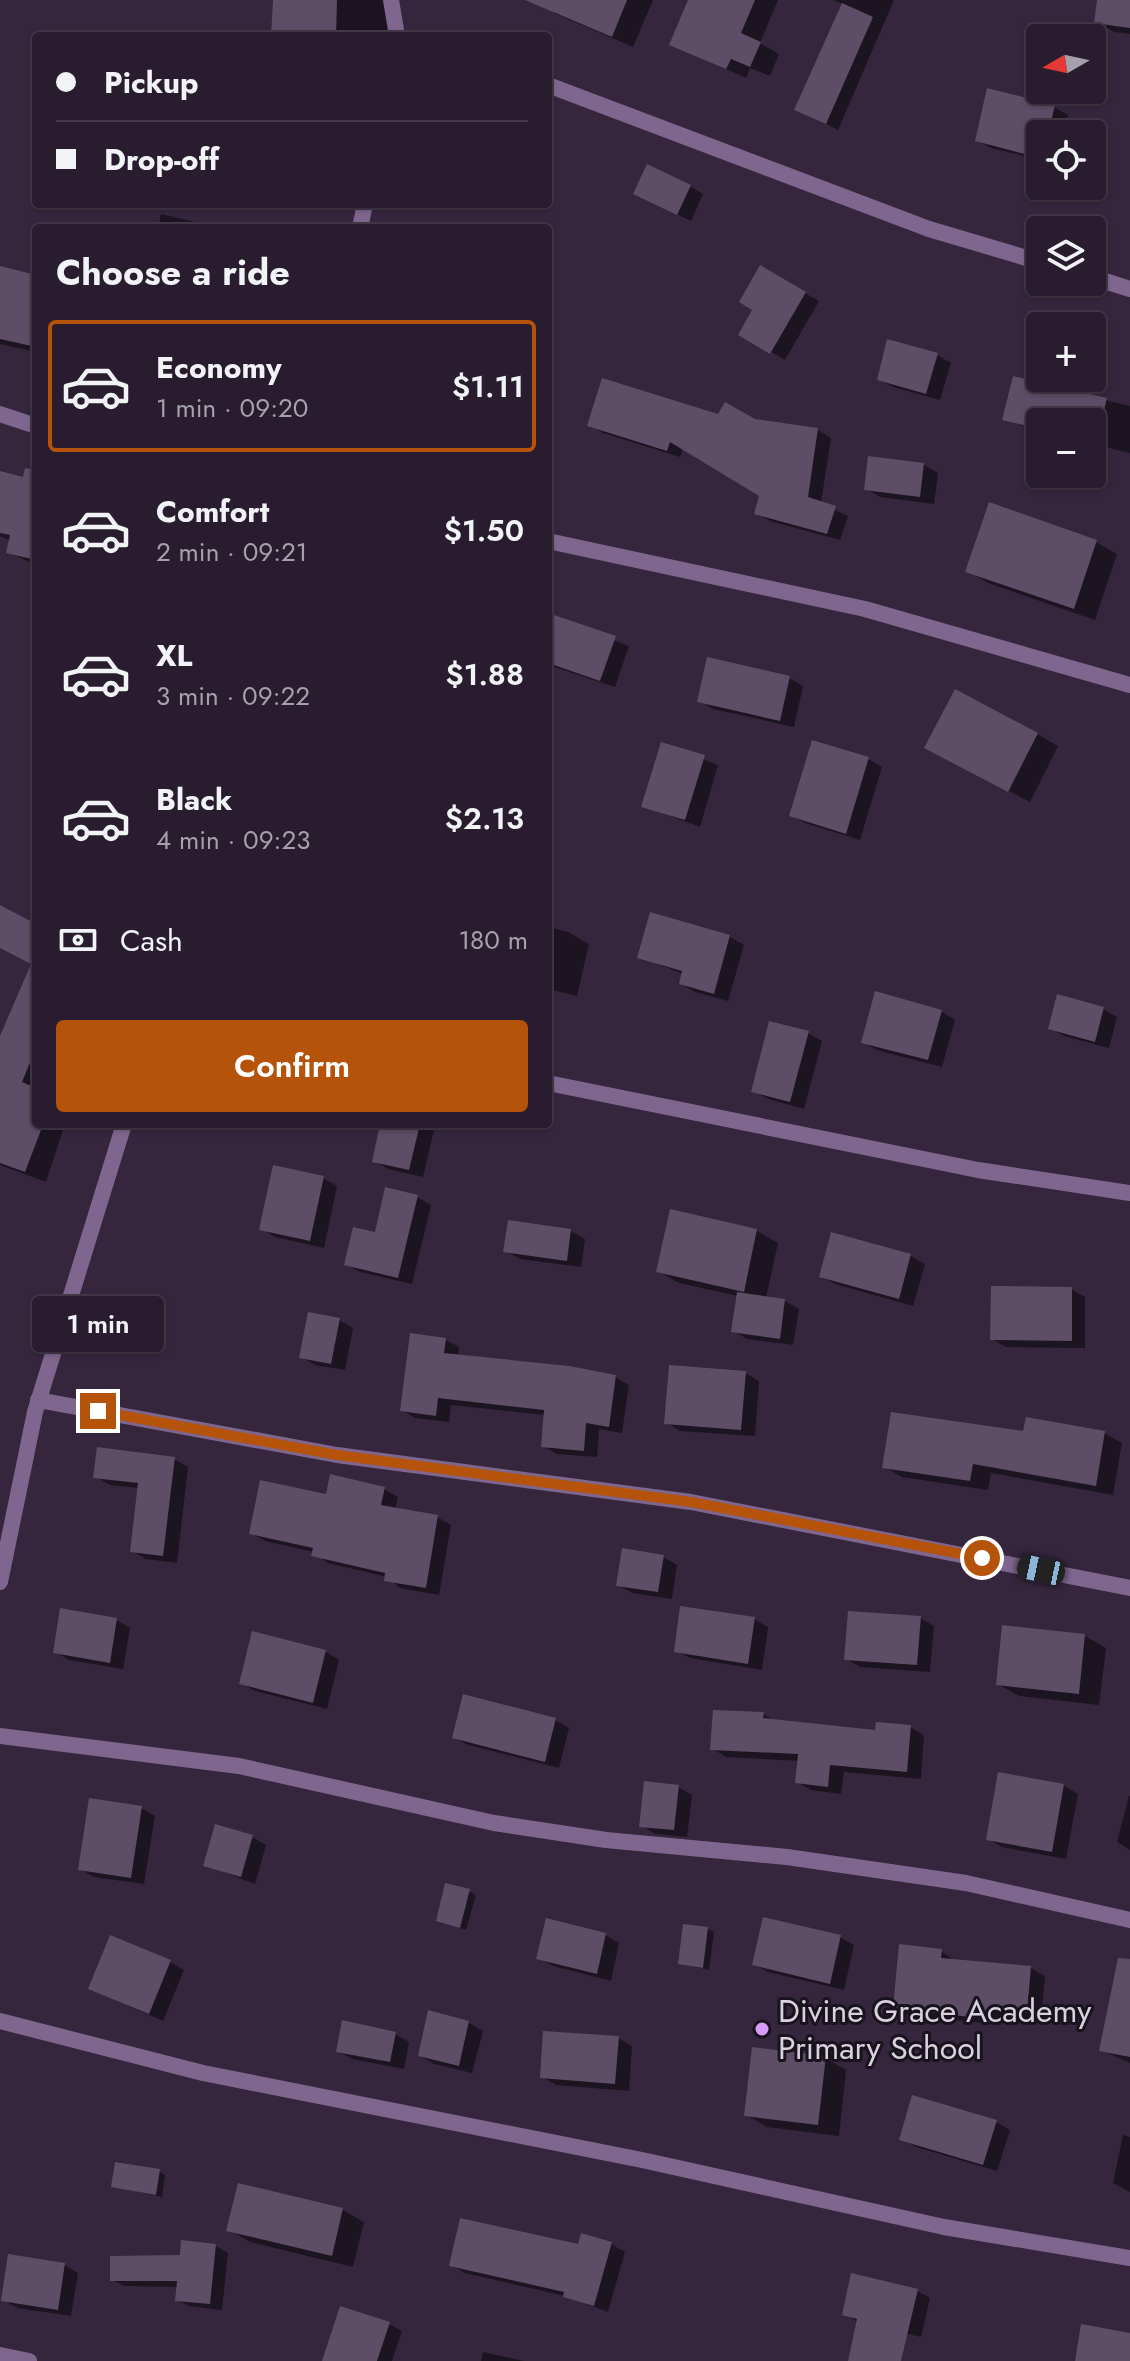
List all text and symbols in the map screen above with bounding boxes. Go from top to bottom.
north arrow [1026,24,1106,104]
map controls [1026,24,1106,488]
text: Pickup [104,61,199,104]
button: locate [1026,120,1106,200]
text: Drop-off [104,138,219,181]
button: layers [1026,216,1106,296]
text: Choose a ride [56,246,290,298]
button: + [1026,312,1106,392]
text: Economy [156,346,282,389]
icon: car [60,350,132,422]
text: $1.11 [452,365,524,408]
text: 1 min · 09:20 [156,389,308,427]
button: − [1026,408,1106,488]
text: Comfort [156,490,269,533]
icon: car [60,494,132,566]
text: $1.50 [444,509,524,552]
text: 2 min · 09:21 [156,533,308,571]
text: XL [156,634,192,677]
icon: car [60,638,132,710]
text: $1.88 [445,653,524,696]
text: 3 min · 09:22 [156,677,310,715]
text: Black [156,778,232,821]
icon: car [60,782,132,854]
text: $2.13 [445,797,524,840]
text: 4 min · 09:23 [156,821,310,859]
icon: cash [56,918,100,962]
text: Cash [120,919,183,962]
text: 180 m [458,921,528,959]
button: Confirm [56,1020,528,1112]
callout: 1 min [32,1295,164,1351]
text: 1 min [66,1305,130,1343]
route end [80,1393,116,1429]
route start [964,1540,1000,1576]
car [1015,1553,1067,1587]
place label: Divine Grace Academy Primary School [778,1988,1092,2071]
marker: Divine Grace Academy Primary School [753,2020,771,2038]

